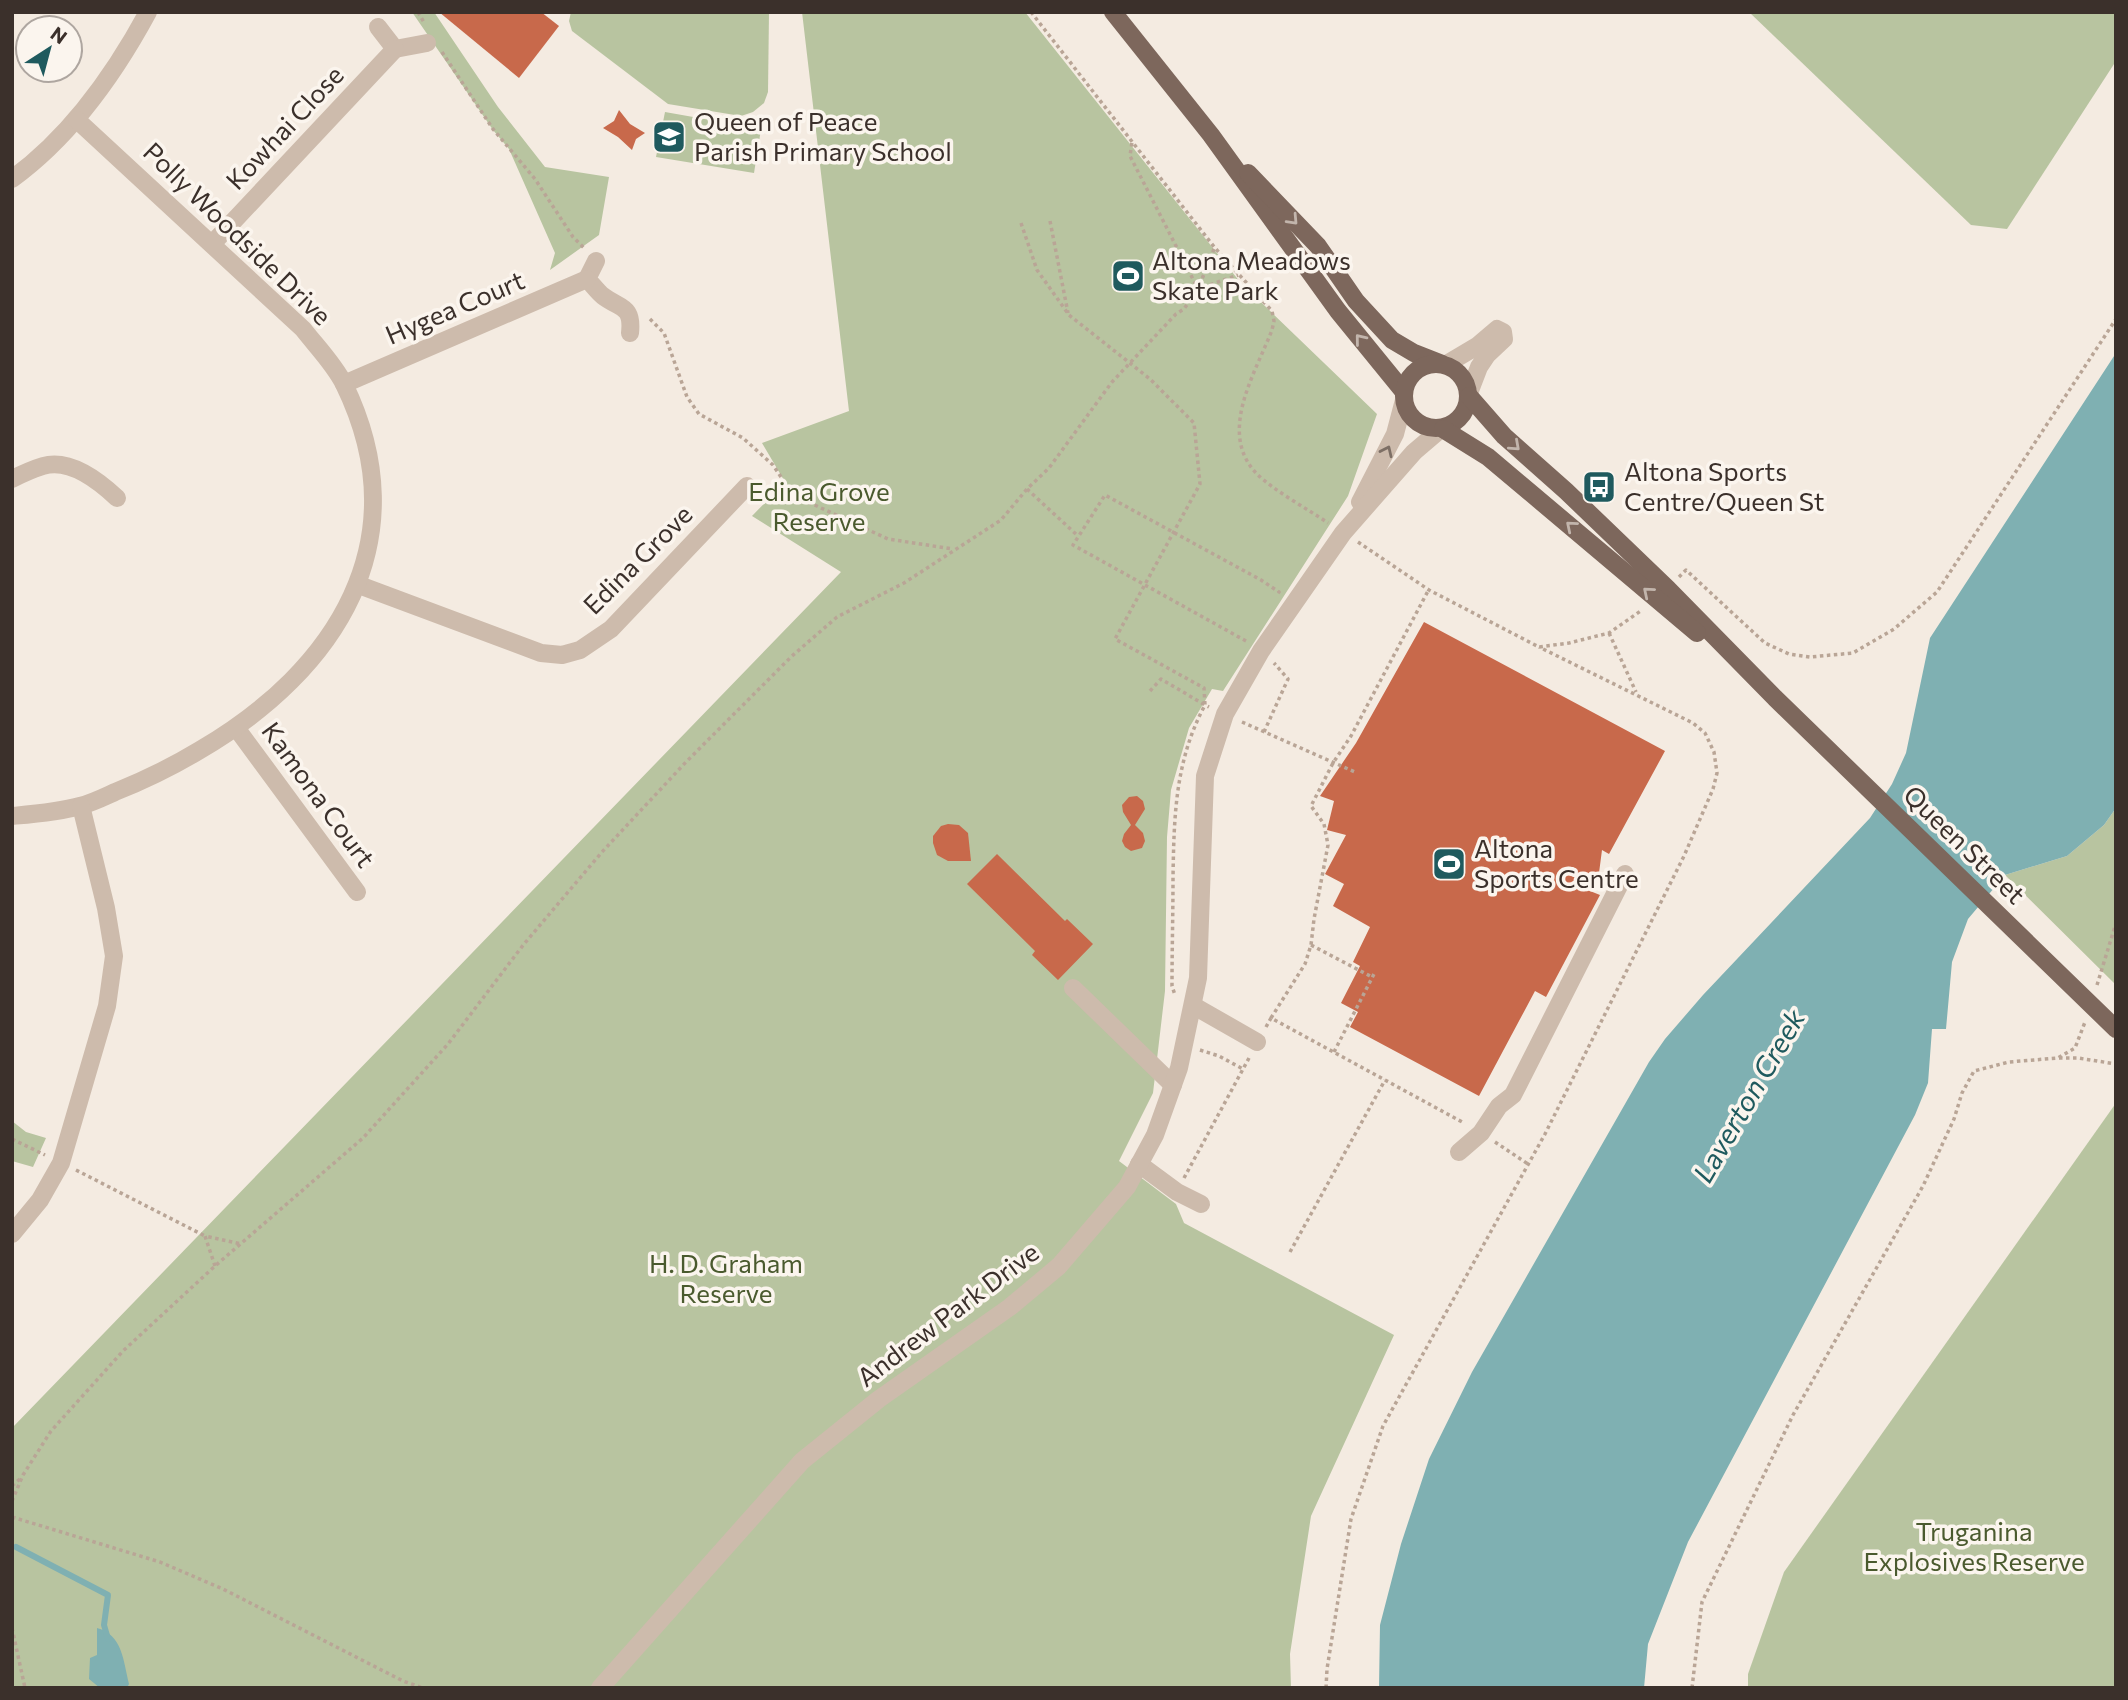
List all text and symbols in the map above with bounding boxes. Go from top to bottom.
north arrow [14,14,84,84]
text: N [47,21,72,48]
street label: Kowhai Close [219,59,349,195]
place label: Queen of Peace Parish Primary School [694,105,952,166]
school or university icon: Queen of Peace Parish Primary School [650,118,688,156]
street label: Polly Woodside Drive [138,135,338,331]
one-way arrow [1284,212,1297,225]
place label: Altona Meadows Skate Park [1152,244,1351,305]
sports icon: Altona Meadows Skate Park [1109,257,1147,295]
street label: Hygea Court [380,264,528,350]
one-way arrow [1356,335,1369,347]
one-way arrow [1507,438,1520,450]
one-way arrow [1379,446,1393,458]
place label: Altona Sports Centre/Queen St [1624,455,1824,516]
bus stop icon: Altona Sports Centre/Queen St [1580,468,1618,506]
park label: Edina Grove Reserve [748,475,890,536]
street label: Edina Grove [576,498,698,620]
one-way arrow [1566,522,1579,534]
one-way arrow [1643,588,1656,600]
street label: Kamona Court [256,716,382,873]
street label: Queen Street [1898,778,2032,909]
place label: Altona Sports Centre [1474,832,1639,893]
sports icon: Altona Sports Centre [1430,845,1468,883]
water label: Laverton Creek [1685,1002,1812,1188]
street label: Andrew Park Drive [850,1235,1044,1392]
park label: H. D. Graham Reserve [649,1247,803,1308]
park label: Truganina Explosives Reserve [1863,1515,2085,1576]

